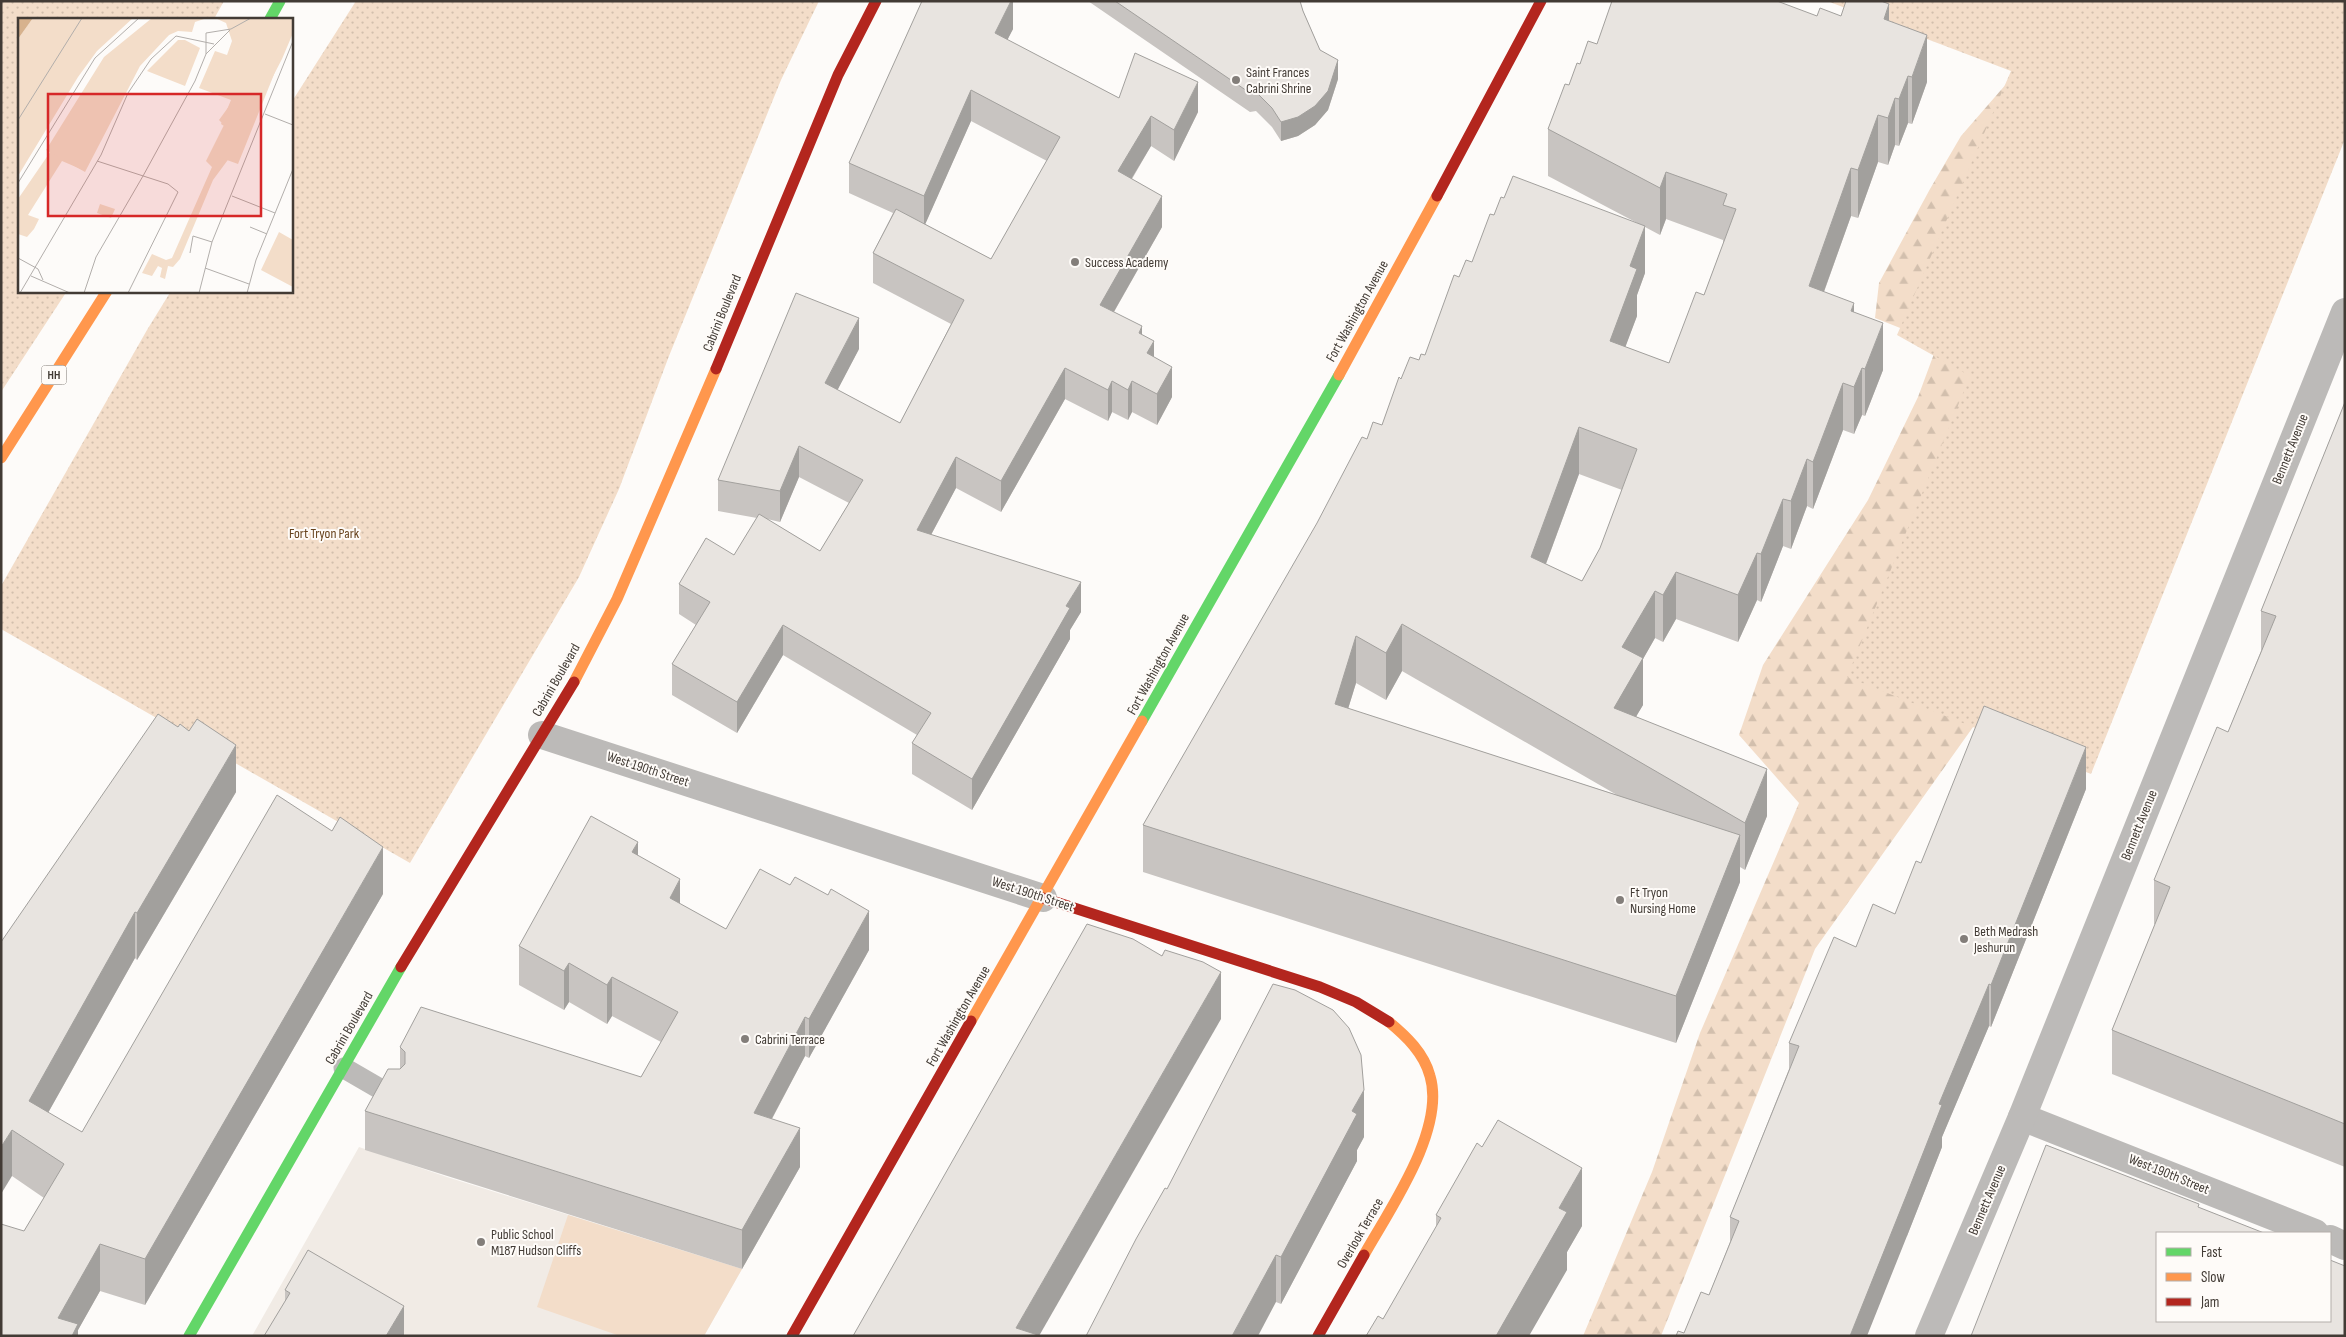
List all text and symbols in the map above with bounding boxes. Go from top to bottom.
inset map [18,18,292,292]
place label: Saint Frances Cabrini Shrine [1246,64,1311,97]
marker: Saint Frances Cabrini Shrine [1230,74,1242,86]
place label: Success Academy [1085,254,1169,271]
marker: Success Academy [1069,256,1081,268]
street label: Fort Washington Avenue [1322,257,1392,365]
street label: Cabrini Boulevard [699,272,745,354]
road number: HH [42,366,66,384]
street label: Bennett Avenue [2268,411,2312,487]
park label: Fort Tryon Park [289,525,360,542]
street label: Fort Washington Avenue [1123,610,1193,718]
street label: Cabrini Boulevard [528,640,584,720]
street label: West 190th Street [605,748,691,790]
street label: Bennett Avenue [2117,787,2161,863]
street label: West 190th Street [990,873,1076,915]
place label: Ft Tryon Nursing Home [1630,884,1696,917]
marker: Ft Tryon Nursing Home [1614,894,1626,906]
place label: Beth Medrash Jeshurun [1973,923,2038,956]
marker: Beth Medrash Jeshurun [1958,933,1970,945]
street label: Fort Washington Avenue [922,963,994,1069]
street label: Cabrini Boulevard [321,988,377,1068]
place label: Cabrini Terrace [755,1031,825,1048]
marker: Cabrini Terrace [739,1033,751,1045]
street label: West 190th Street [2126,1150,2212,1198]
street label: Bennett Avenue [1965,1162,2009,1238]
street label: Overlook Terrace [1333,1195,1387,1271]
place label: Public School M187 Hudson Cliffs [491,1226,581,1259]
legend [2156,1232,2331,1322]
marker: Public School M187 Hudson Cliffs [475,1236,487,1248]
text: Fast [2201,1243,2223,1262]
text: Slow [2201,1268,2225,1287]
text: Jam [2200,1293,2219,1312]

